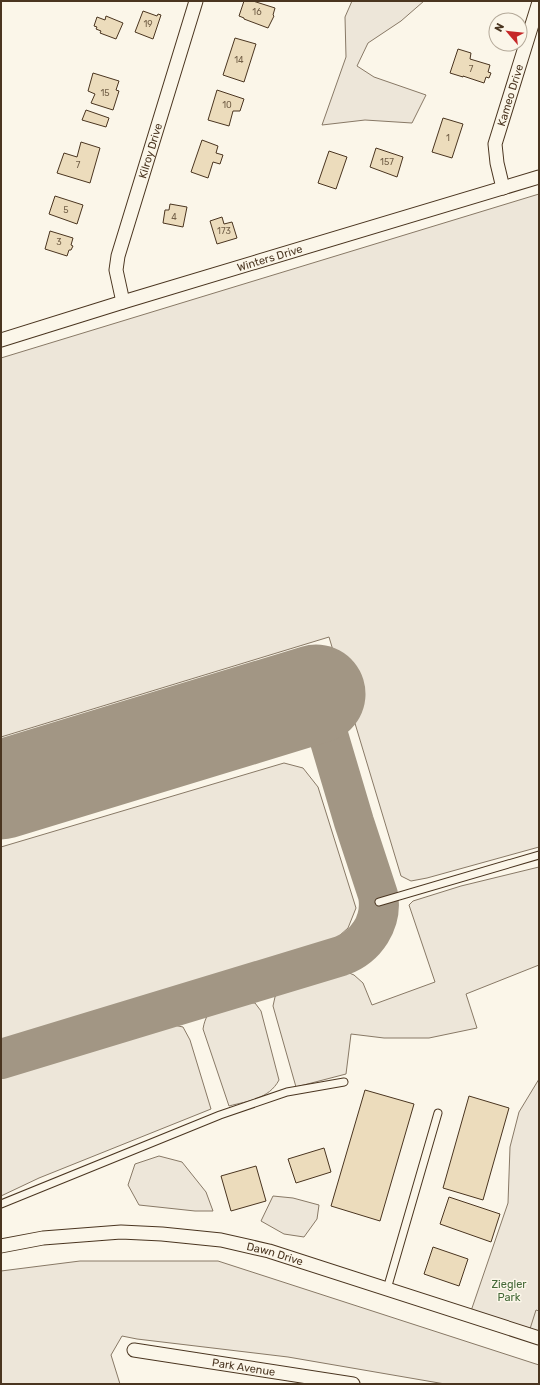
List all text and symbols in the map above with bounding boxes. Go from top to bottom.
house number: 16 [252,7,262,17]
north arrow [488,12,528,52]
house number: 19 [143,19,153,29]
text: N [492,21,507,34]
house number: 14 [234,55,244,65]
street label: Kameo Drive [494,63,526,128]
house number: 7 [469,64,474,74]
house number: 15 [100,88,110,98]
house number: 10 [222,100,232,110]
street label: Kilroy Drive [136,121,165,180]
house number: 1 [446,133,450,143]
house number: 157 [380,157,394,167]
house number: 7 [76,160,81,170]
house number: 5 [63,205,69,215]
house number: 4 [171,212,177,222]
house number: 173 [217,226,231,236]
house number: 3 [56,237,62,247]
street label: Winters Drive [235,242,304,274]
street label: Dawn Drive [245,1240,305,1268]
park label: Ziegler Park [491,1278,527,1304]
street label: Park Avenue [211,1356,276,1378]

